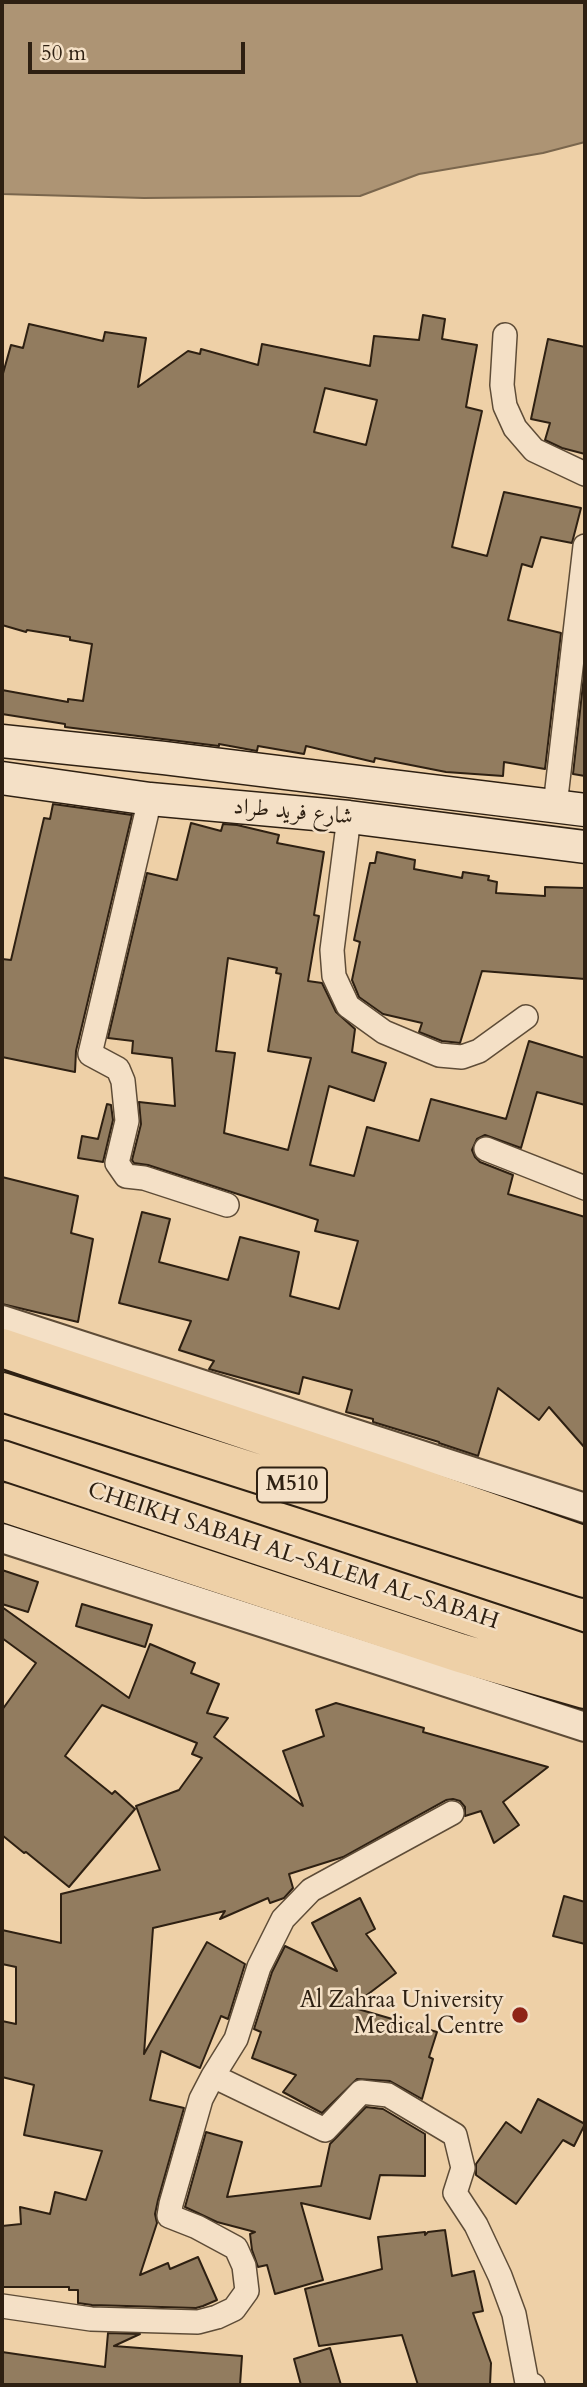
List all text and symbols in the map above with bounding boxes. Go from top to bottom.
scale bar [32,28,248,72]
text: 50 m [41,39,86,68]
street label: شارع فريد طراد [232,794,354,832]
road number: M510 [257,1468,327,1502]
street label: CHEIKH SABAH AL-SALEM AL-SABAH [84,1477,502,1637]
place label: Al Zahraa University Medical Centre [300,1988,504,2042]
marker: Al Zahraa University Medical Centre [510,2005,530,2025]

